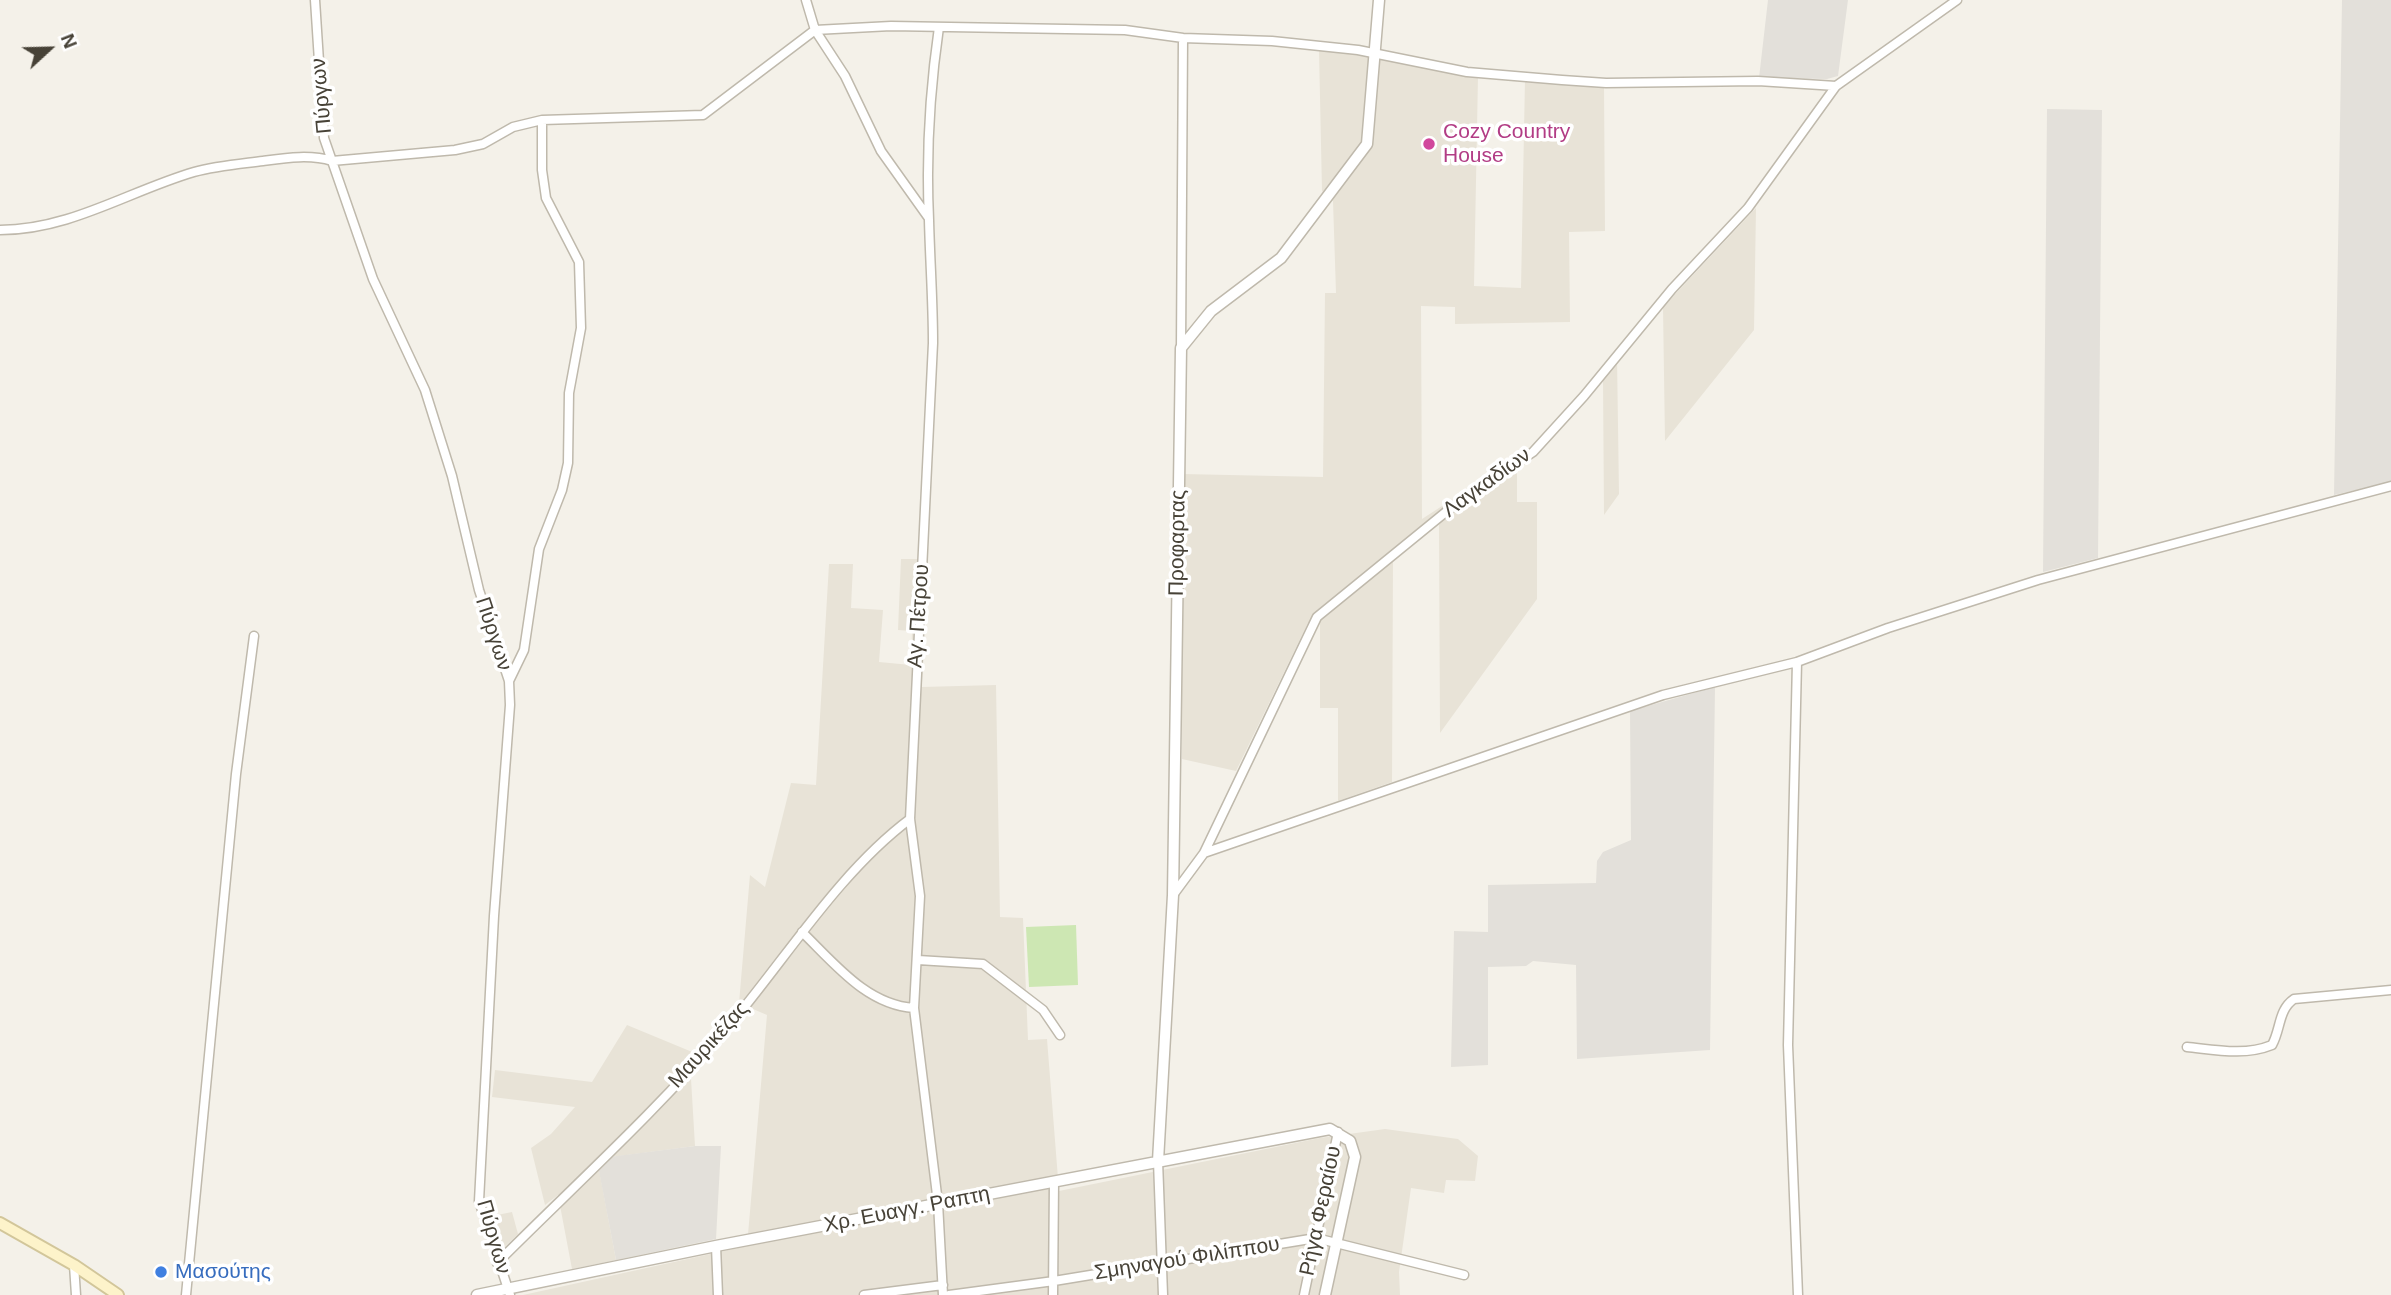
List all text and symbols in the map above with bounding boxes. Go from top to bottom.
north arrow [14,14,84,84]
text: N [57,31,81,51]
street label: Πύργων [306,57,338,135]
place label: Cozy Country House [1443,119,1570,169]
marker: Cozy Country House [1421,136,1437,152]
street label: Λαγκαδίων [1438,443,1536,523]
street label: Προφαρτας [1164,490,1192,596]
street label: Αγ. Πέτρου [903,563,935,669]
street label: Πύργων [469,594,517,674]
street label: Μαυρικέζας [664,997,754,1093]
street label: Ρήγα Φεραίου [1295,1144,1347,1278]
street label: Χρ. Ευαγγ. Ραπτη [822,1182,992,1238]
street label: Πύργων [470,1197,516,1277]
street label: Σμηναγού Φιλίππου [1093,1232,1281,1286]
place label: Μασούτης [175,1259,271,1285]
marker: Μασούτης [153,1264,169,1280]

